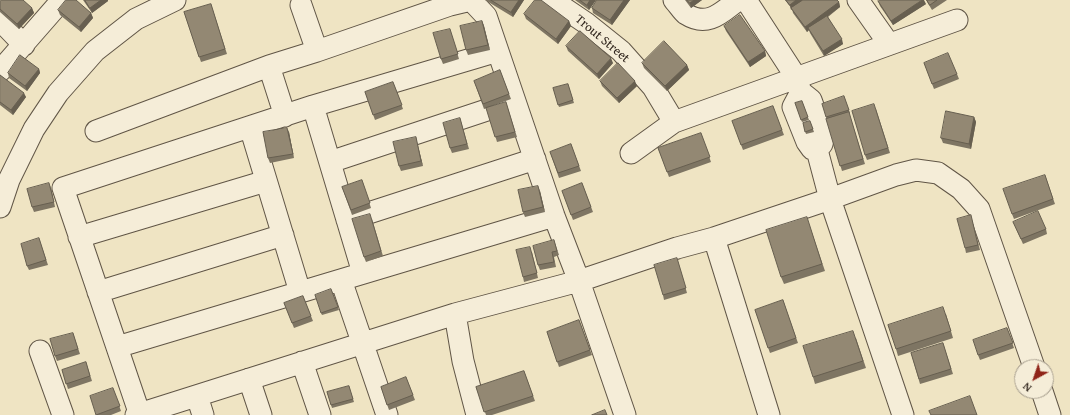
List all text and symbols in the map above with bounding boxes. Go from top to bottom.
street label: Trout Street [572,12,632,66]
north arrow [1014,359,1054,399]
text: N [1019,379,1035,396]

